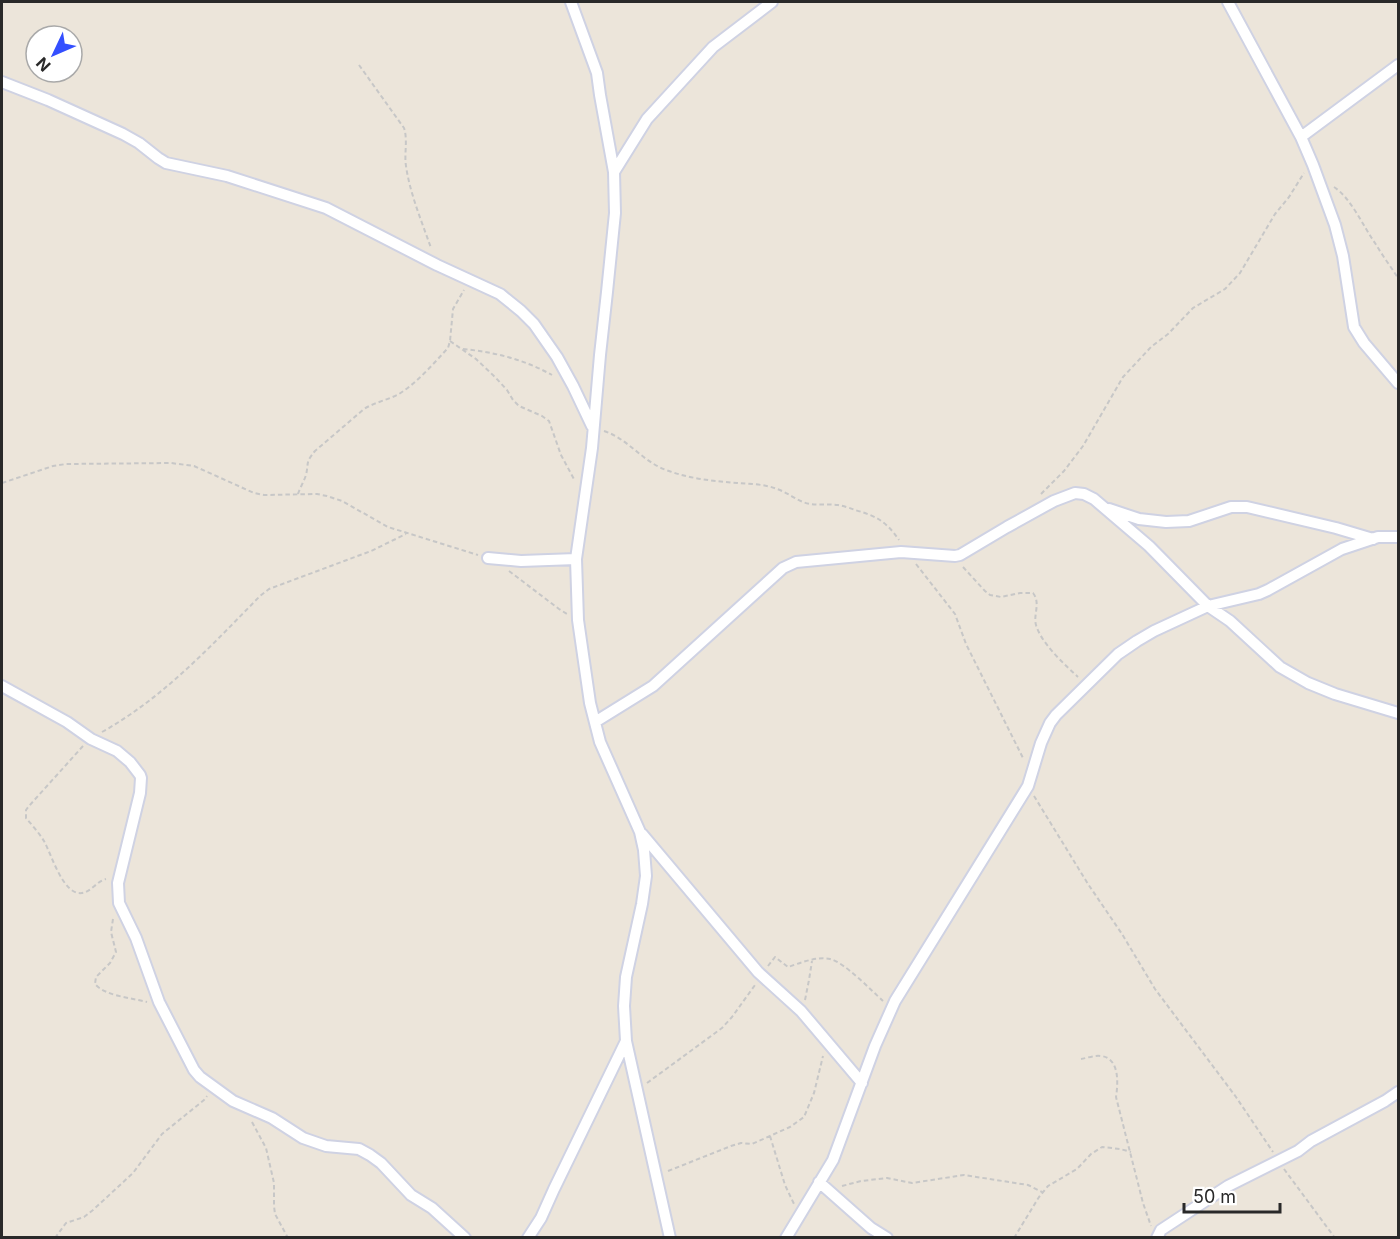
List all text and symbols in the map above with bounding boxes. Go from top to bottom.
north arrow [24,24,84,84]
text: N [32,53,55,76]
scale bar [1184,1176,1280,1214]
text: 50 m [1193,1186,1236,1207]

